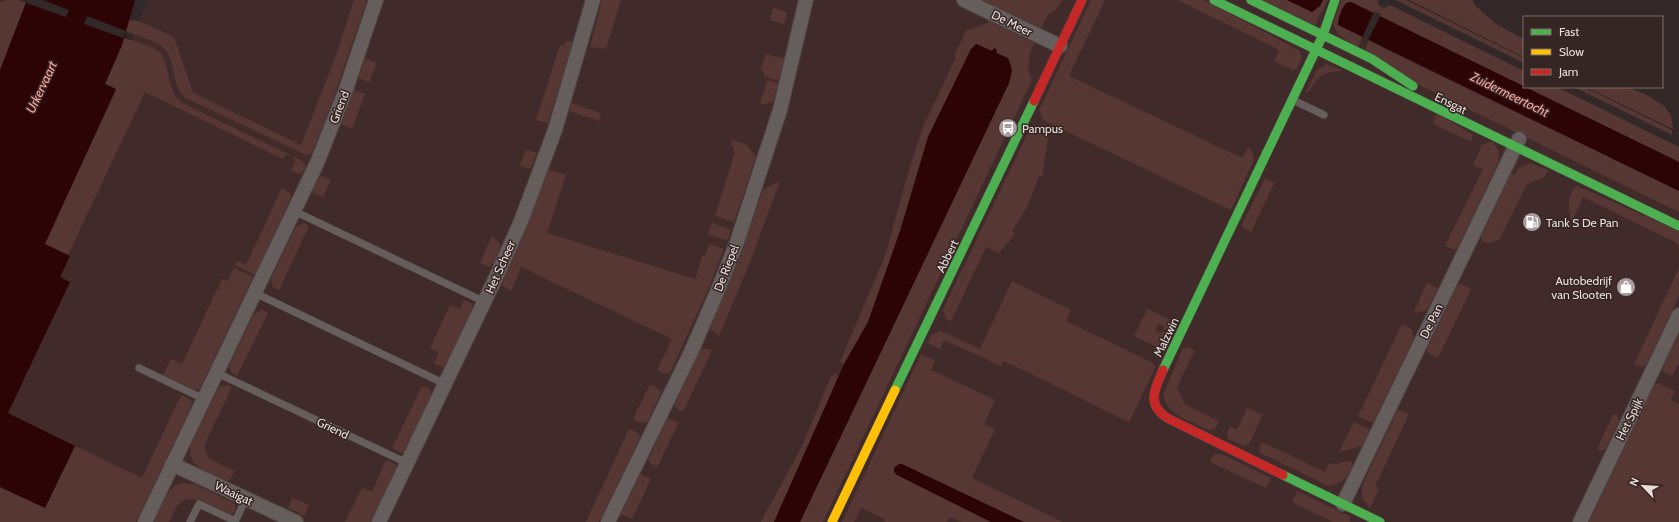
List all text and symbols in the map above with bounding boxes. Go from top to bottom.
street label: De Meer [989,7,1035,39]
legend [1523,16,1663,88]
text: Fast [1559,24,1579,39]
text: Slow [1559,44,1584,59]
water label: Urkervaart [22,58,60,116]
text: Jam [1558,64,1578,79]
water label: Zuidermeertocht [1467,68,1553,120]
street label: Griend [326,89,352,125]
street label: Ensgat [1432,89,1470,117]
bus stop icon: Pampus [997,117,1019,139]
place label: Pampus [1022,121,1063,136]
fuel station icon: Tank S De Pan [1521,211,1543,233]
place label: Tank S De Pan [1546,215,1619,230]
street label: Abbert [933,237,961,275]
street label: Het Scheer [482,238,518,296]
street label: De Riepel [710,242,742,294]
place label: Autobedrijf van Slooten [1551,273,1612,302]
shop icon: Autobedrijf van Slooten [1615,276,1637,298]
street label: De Pan [1416,301,1446,341]
street label: Malzwin [1150,315,1182,359]
street label: Het Spijk [1612,395,1646,443]
street label: Griend [315,414,351,442]
north arrow [1623,466,1663,506]
text: N [1626,475,1642,488]
street label: Waaigat [212,478,256,508]

